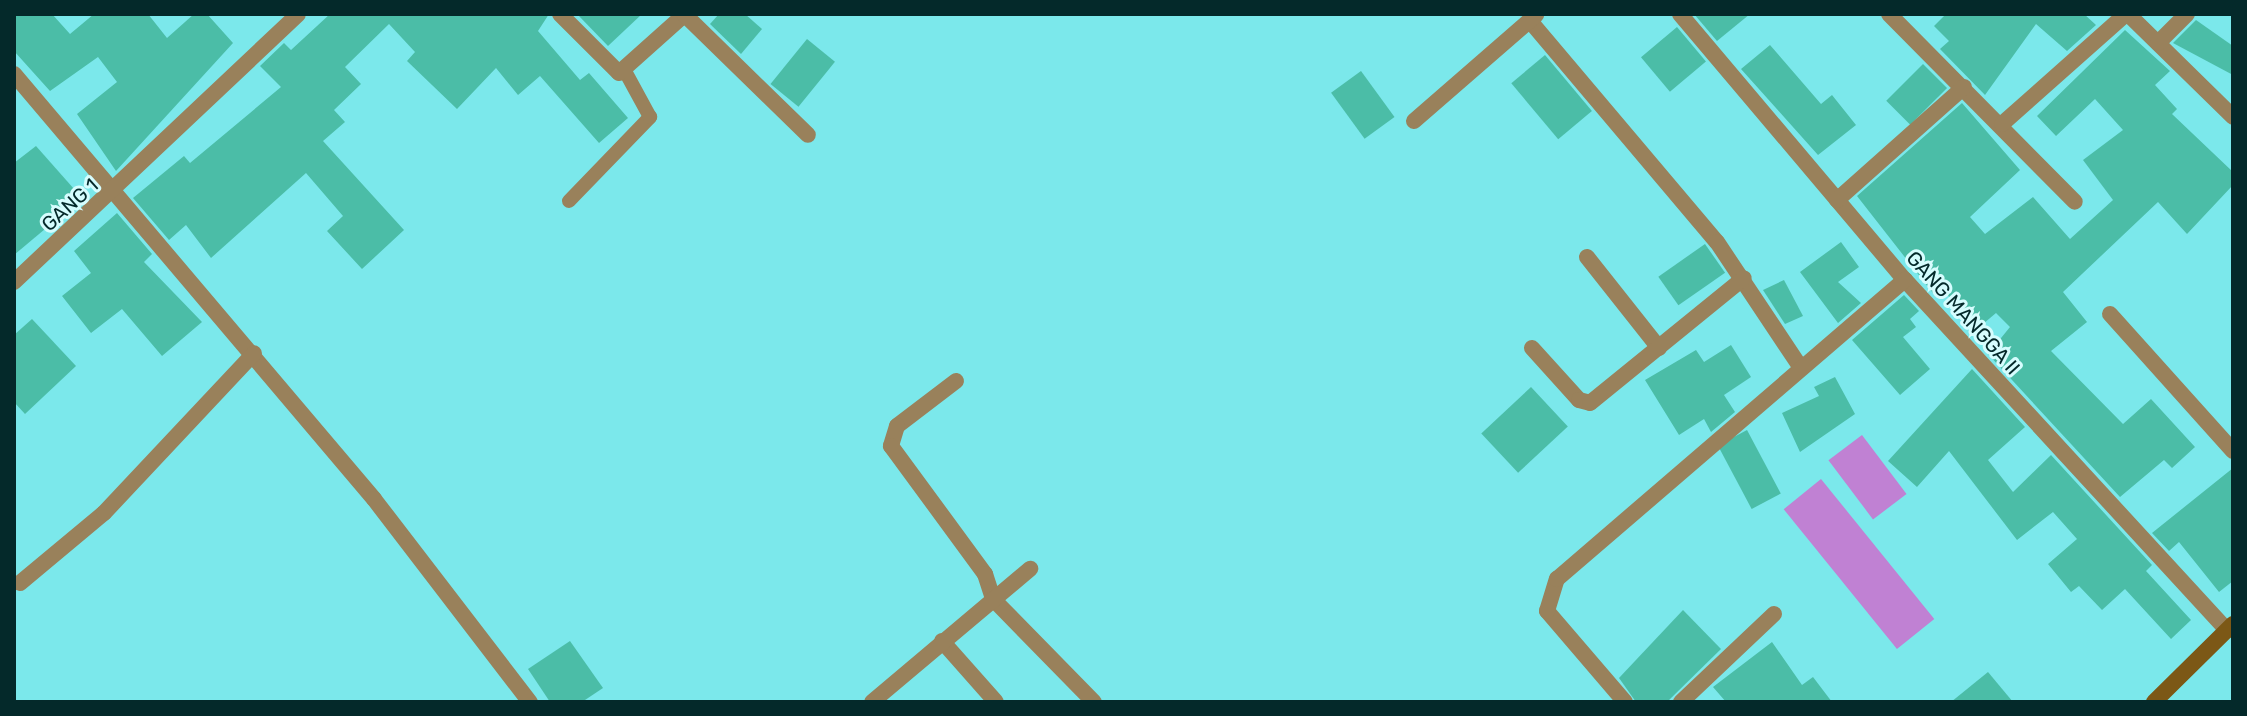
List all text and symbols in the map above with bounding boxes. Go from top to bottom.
street label: GANG 1 [37,173,103,237]
street label: GANG MANGGA II [1901,246,2025,380]

